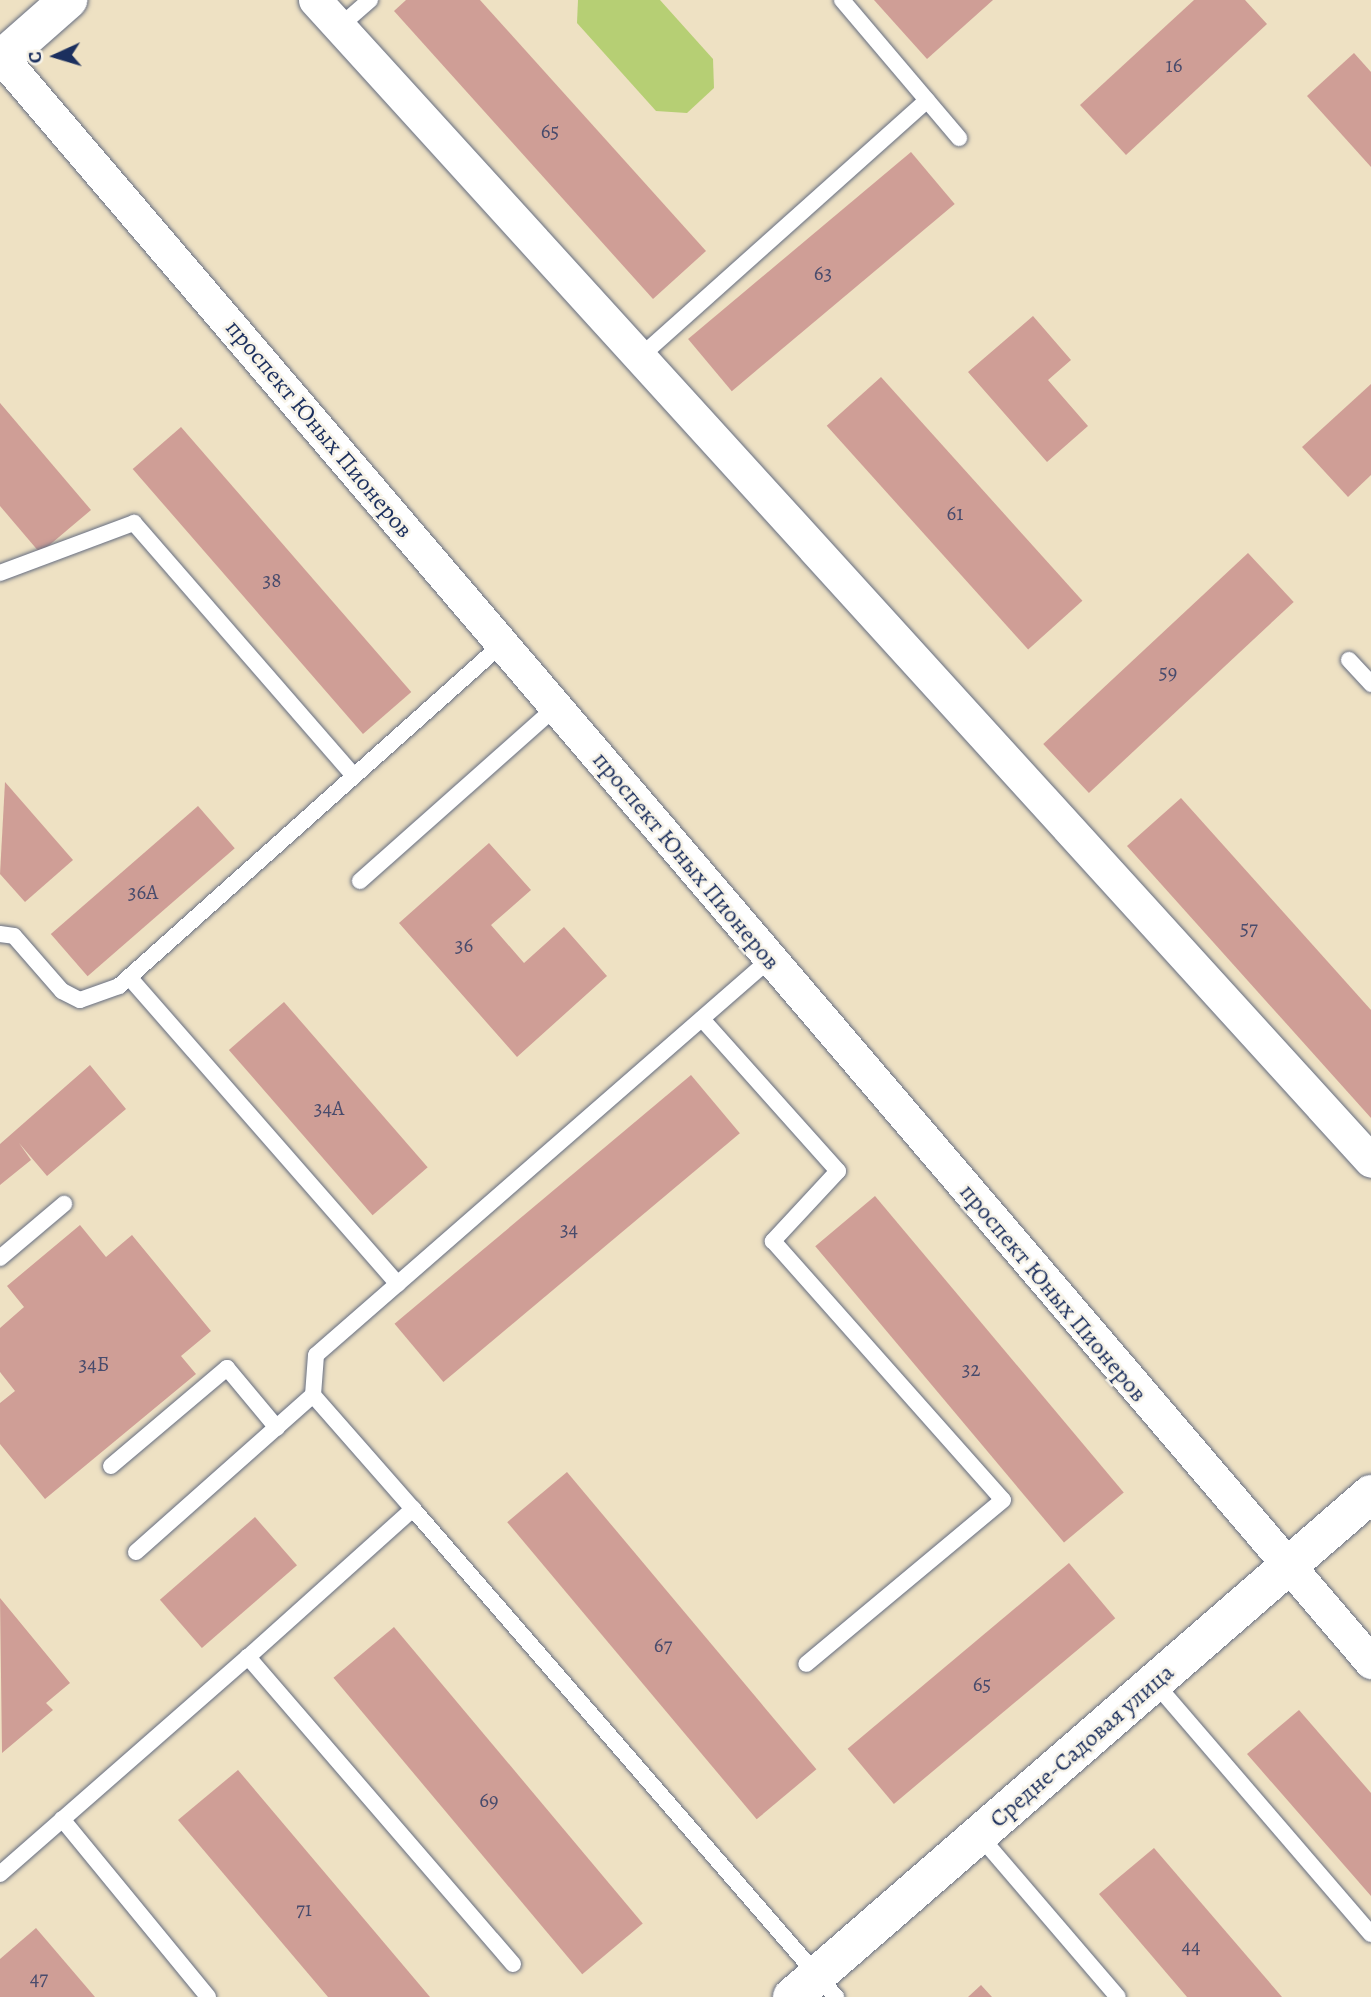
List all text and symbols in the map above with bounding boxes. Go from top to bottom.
north arrow [21,21,91,91]
text: С [22,51,48,64]
house number: 16 [1166,52,1182,78]
house number: 65 [541,118,559,144]
house number: 63 [814,260,832,286]
street label: проспект Юных Пионеров [219,314,419,544]
house number: 61 [947,500,963,526]
house number: 38 [263,567,281,593]
house number: 59 [1159,659,1177,685]
street label: проспект Юных Пионеров [586,746,786,976]
house number: 36А [128,879,158,905]
house number: 57 [1240,915,1258,941]
house number: 36 [455,932,473,958]
house number: 34А [314,1095,344,1121]
street label: проспект Юных Пионеров [953,1178,1153,1408]
house number: 34 [560,1216,578,1242]
house number: 34Б [79,1351,109,1377]
house number: 32 [962,1356,980,1382]
house number: 67 [654,1632,672,1658]
street label: Средне-Садовая улица [984,1658,1180,1834]
house number: 65 [973,1671,991,1697]
house number: 69 [479,1787,499,1813]
house number: 71 [296,1896,312,1922]
house number: 44 [1181,1933,1201,1959]
house number: 47 [30,1965,48,1991]

